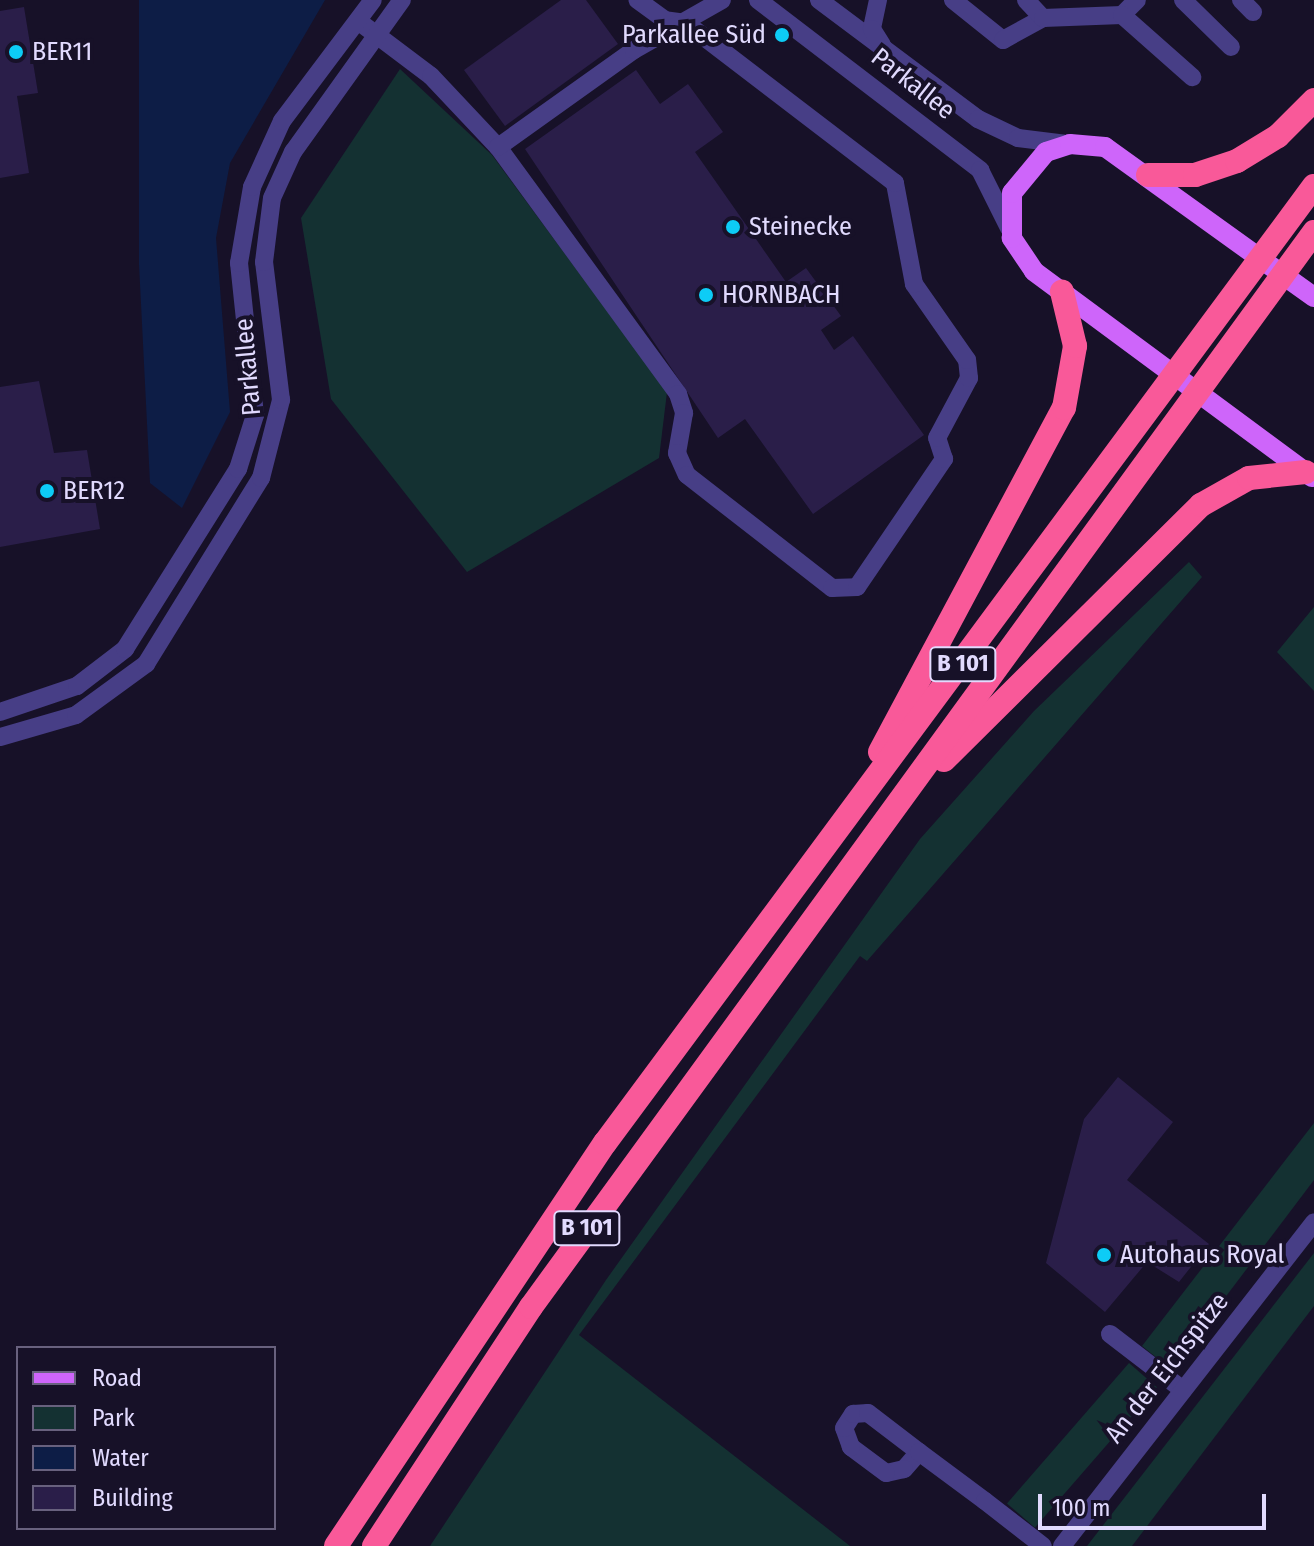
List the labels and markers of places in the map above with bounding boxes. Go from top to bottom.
place label: Parkallee Süd [622,19,766,51]
marker: Parkallee Süd [773,26,791,44]
place label: BER11 [32,36,92,68]
marker: BER11 [7,43,25,61]
place label: Steinecke [749,211,852,243]
marker: Steinecke [724,218,742,236]
place label: HORNBACH [722,279,841,311]
marker: HORNBACH [697,286,715,304]
place label: BER12 [63,475,125,507]
marker: BER12 [38,482,56,500]
place label: Autohaus Royal [1120,1239,1284,1271]
marker: Autohaus Royal [1095,1246,1113,1264]

